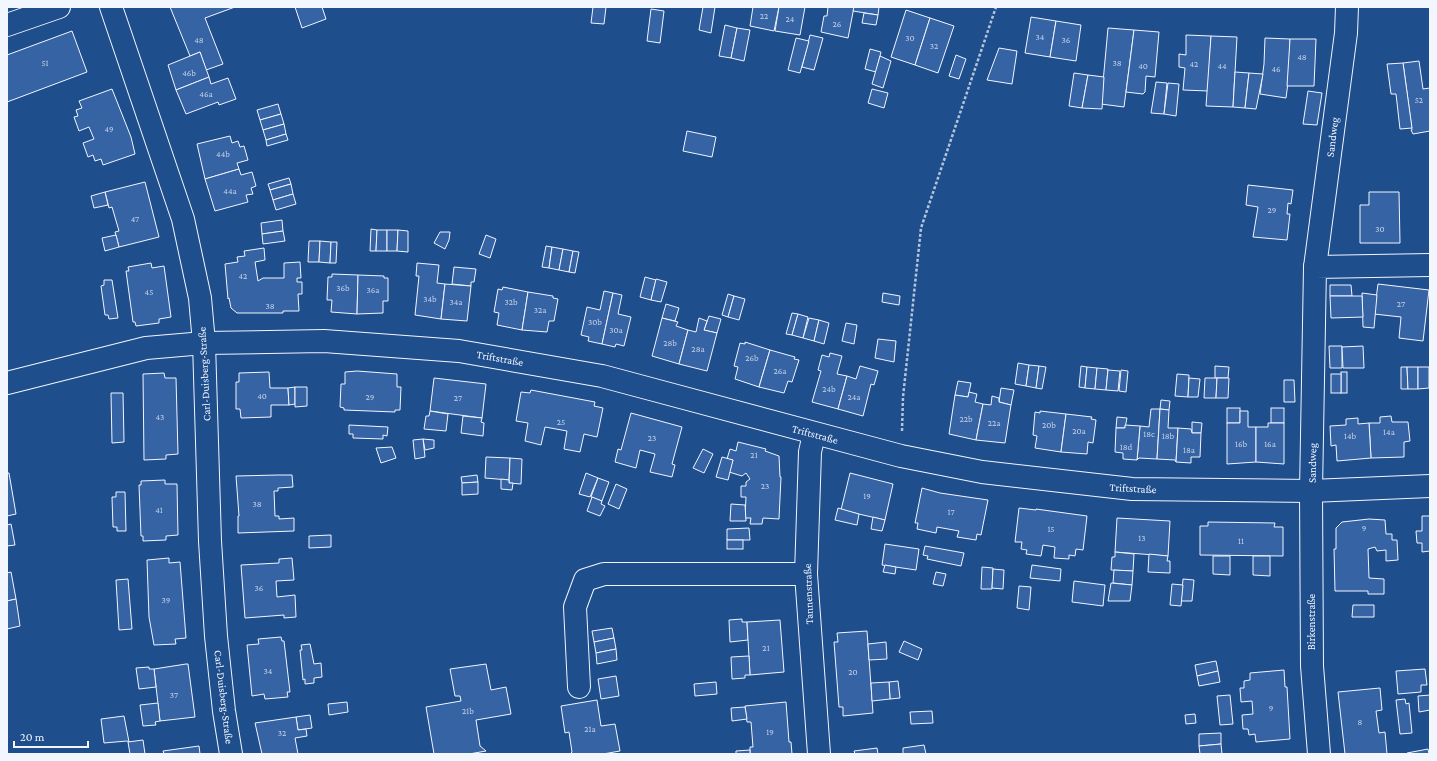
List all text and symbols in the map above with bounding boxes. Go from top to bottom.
house number: 22 [760,11,768,21]
house number: 24 [786,14,795,24]
house number: 26 [833,19,842,29]
house number: 34 [1036,32,1045,42]
house number: 30 [905,33,915,43]
house number: 48 [194,35,204,45]
house number: 36 [1062,35,1071,45]
house number: 32 [930,41,938,51]
house number: 48 [1297,52,1307,62]
house number: 51 [41,58,49,68]
house number: 38 [1112,58,1122,68]
house number: 42 [1190,59,1198,69]
house number: 40 [1138,61,1148,71]
house number: 44 [1217,61,1227,71]
house number: 46 [1271,64,1281,74]
house number: 46b [182,68,196,78]
house number: 46a [199,89,213,99]
house number: 52 [1415,95,1423,105]
street label: Sandweg [1324,116,1341,158]
house number: 49 [104,124,114,134]
house number: 44b [216,149,230,159]
house number: 44a [223,186,237,196]
house number: 29 [1268,205,1277,215]
house number: 47 [131,214,139,224]
house number: 30 [1375,224,1385,234]
house number: 42 [239,271,247,281]
house number: 36b [336,283,350,293]
house number: 36a [366,285,380,295]
house number: 45 [145,287,153,297]
house number: 34b [423,294,437,304]
house number: 34a [449,297,463,307]
house number: 32b [504,297,518,307]
house number: 27 [1397,299,1405,309]
house number: 38 [265,301,275,311]
house number: 32a [534,305,546,315]
house number: 30b [588,317,602,327]
house number: 30a [609,325,623,335]
street label: Carl-Duisberg-Straße [196,326,213,422]
house number: 28b [663,338,677,348]
house number: 28a [691,344,705,354]
street label: Triftstraße [476,348,524,368]
house number: 26b [745,353,759,363]
house number: 26a [773,366,787,376]
house number: 24b [822,384,836,394]
house number: 40 [257,391,267,401]
house number: 29 [366,392,375,402]
house number: 24a [847,392,861,402]
house number: 27 [454,393,462,403]
house number: 43 [156,412,164,422]
house number: 22b [959,414,973,424]
house number: 25 [557,417,565,427]
house number: 22a [988,418,1000,428]
house number: 20b [1042,420,1056,430]
street label: Triftstraße [791,422,840,446]
house number: 20a [1072,426,1086,436]
house number: 14a [1383,427,1395,437]
house number: 18c [1143,429,1155,439]
house number: 18b [1162,431,1175,441]
house number: 14b [1344,431,1356,441]
house number: 23 [648,433,656,443]
house number: 16b [1235,439,1247,449]
house number: 16a [1264,439,1276,449]
house number: 18d [1120,442,1133,452]
street label: Sandweg [1306,442,1319,483]
house number: 18a [1183,445,1195,455]
house number: 21 [750,450,758,460]
house number: 23 [761,481,769,491]
street label: Triftstraße [1109,481,1157,495]
house number: 19 [863,491,871,501]
house number: 38 [252,499,262,509]
house number: 41 [155,505,163,515]
house number: 17 [947,507,955,517]
house number: 9 [1362,523,1367,533]
house number: 15 [1047,524,1055,534]
house number: 13 [1138,533,1146,543]
house number: 11 [1238,536,1244,546]
street label: Tannenstraße [801,563,815,625]
house number: 36 [255,583,264,593]
street label: Birkenstraße [1305,594,1317,650]
house number: 39 [162,595,171,605]
house number: 21 [762,643,770,653]
street label: Carl-Duisberg-Straße [211,649,236,745]
house number: 34 [264,666,273,676]
house number: 20 [848,667,858,677]
house number: 37 [170,690,178,700]
house number: 9 [1269,703,1274,713]
house number: 21b [462,706,474,716]
house number: 8 [1358,717,1363,727]
scale bar [14,723,88,749]
house number: 21a [584,724,596,734]
house number: 19 [766,727,774,737]
house number: 32 [278,728,286,738]
text: 20 m [20,730,45,744]

